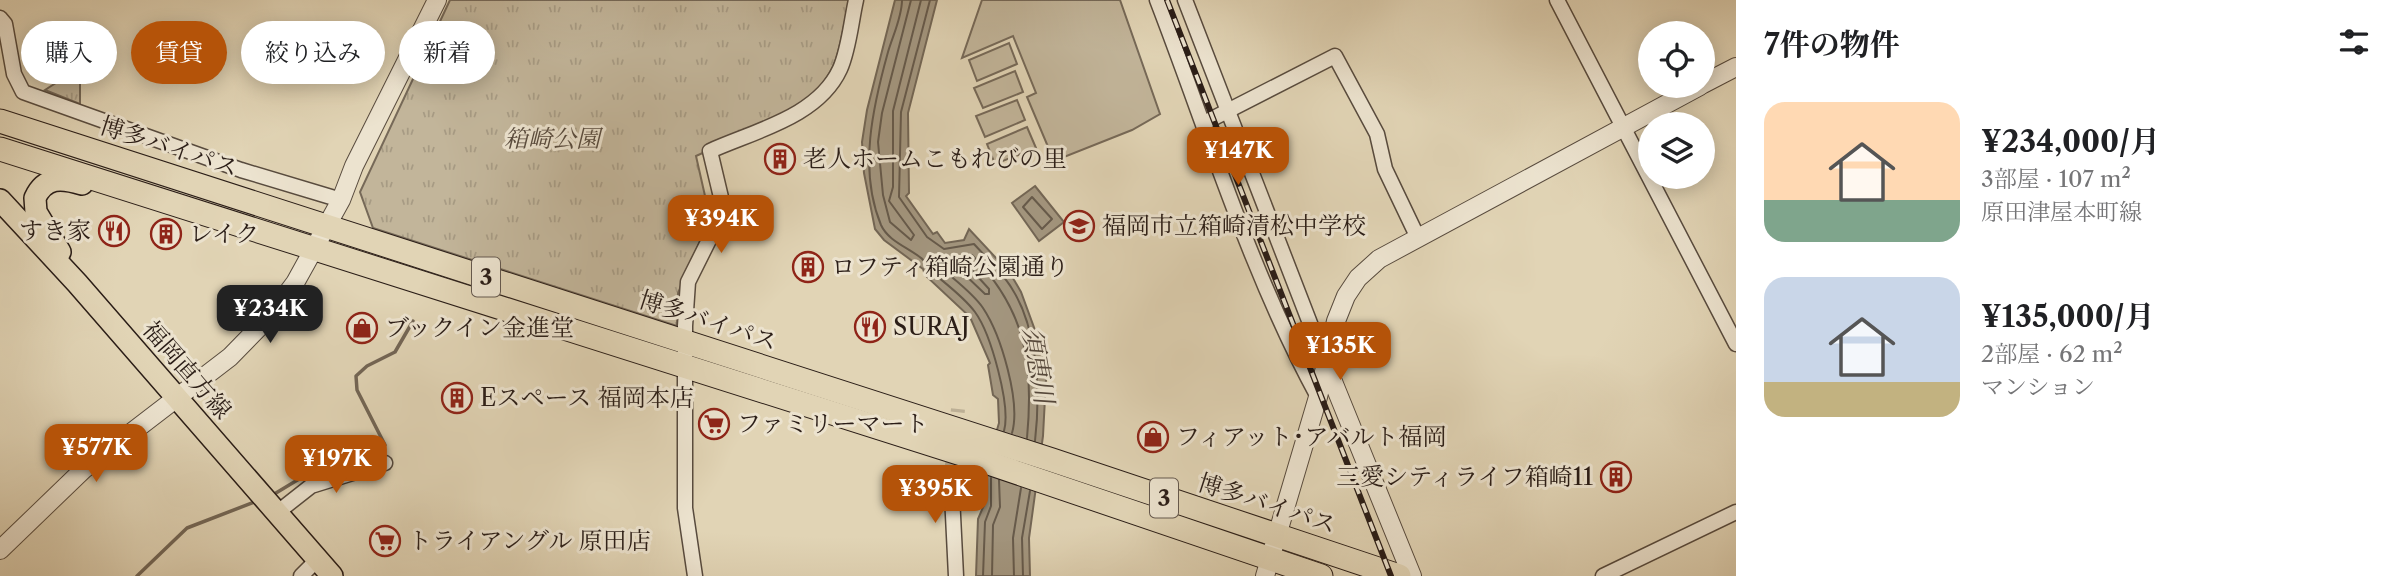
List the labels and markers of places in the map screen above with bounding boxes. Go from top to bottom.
pin: ¥147K [1189,128,1287,187]
building icon: 老人ホームこもれびの里 [763,142,797,176]
place label: 老人ホームこもれびの里 [803,144,1067,173]
pin: ¥394K [672,196,770,255]
school or university icon: 福岡市立箱崎清松中学校 [1062,209,1096,243]
place label: 福岡市立箱崎清松中学校 [1102,211,1366,240]
restaurant icon: すき家 [97,214,131,248]
place label: すき家 [19,216,91,245]
building icon: レイク [149,217,183,251]
place label: レイク [189,219,259,248]
building icon: ロフティ箱崎公園通り [791,250,825,284]
place label: ロフティ箱崎公園通り [831,252,1069,281]
pin: ¥234K [221,286,319,345]
restaurant icon: SURAJ [853,310,887,344]
shop icon: ブックイン金進堂 [345,311,379,345]
place label: SURAJ [893,312,970,341]
place label: ブックイン金進堂 [385,313,574,342]
pin: ¥135K [1291,322,1389,382]
building icon: Eスペース 福岡本店 [440,381,474,415]
place label: Eスペース 福岡本店 [480,383,694,412]
supermarket icon: ファミリーマート [697,407,731,441]
place label: ファミリーマート [737,409,929,438]
shop icon: フィアット･アバルト福岡 [1136,420,1170,454]
place label: フィアット･アバルト福岡 [1176,422,1446,451]
pin: ¥577K [47,424,145,484]
pin: ¥197K [287,435,385,495]
building icon: 三愛シティライフ箱崎11 [1599,460,1633,494]
place label: 三愛シティライフ箱崎11 [1336,462,1593,491]
pin: ¥395K [886,466,984,525]
supermarket icon: トライアングル 原田店 [368,524,402,558]
place label: トライアングル 原田店 [408,526,651,555]

